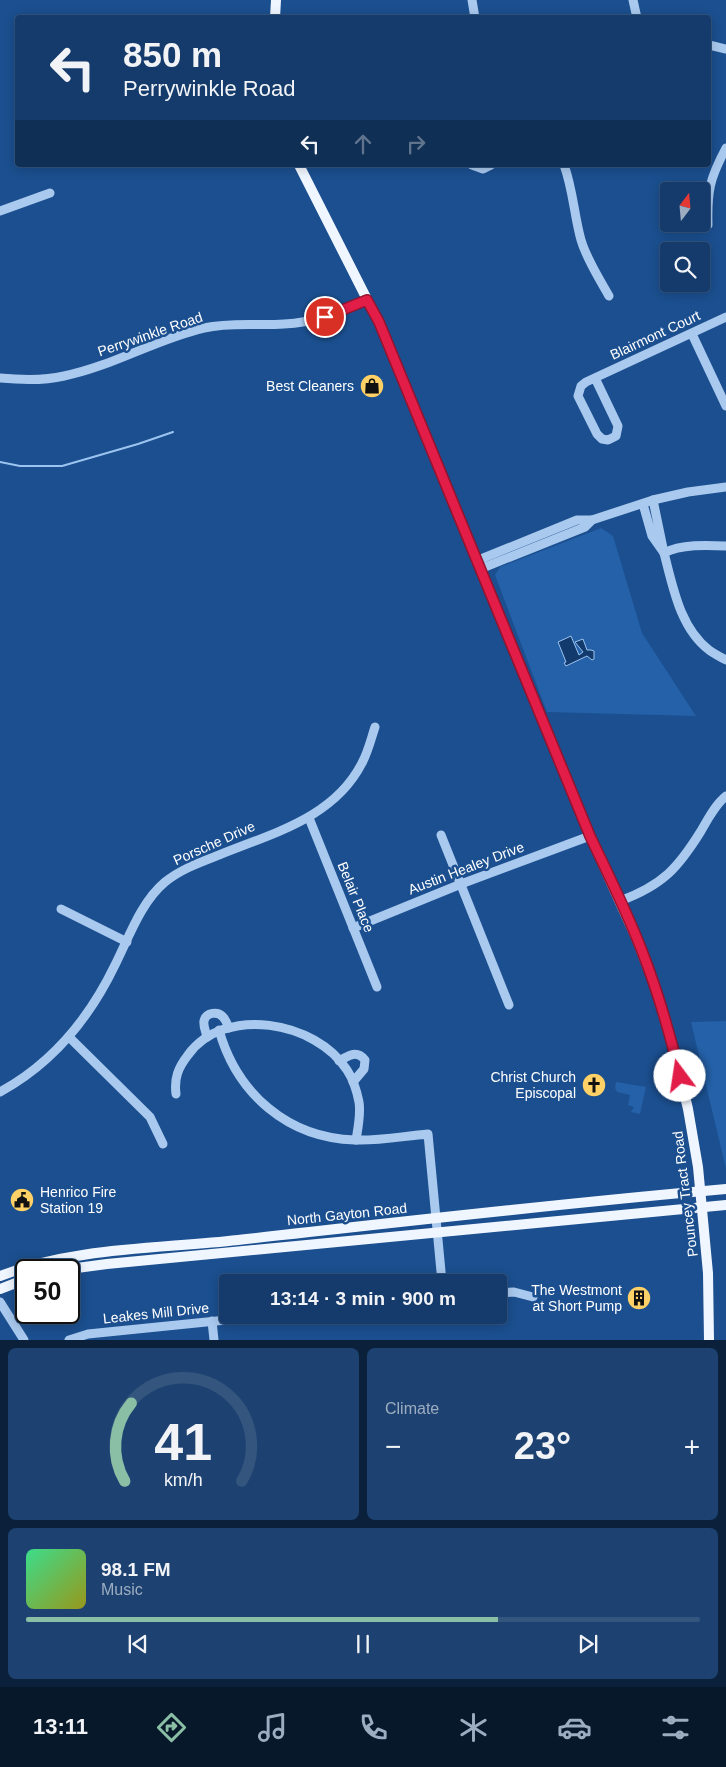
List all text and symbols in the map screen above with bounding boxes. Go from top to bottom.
icon: left [40,35,105,100]
text: 850 m [123,35,222,74]
text: Perrywinkle Road [123,76,295,101]
icon: left [296,130,324,158]
icon: ahead [349,130,377,158]
icon: right [402,130,430,158]
north arrow [660,182,710,232]
map controls [660,182,710,292]
button: search [660,242,710,292]
pin [304,296,346,338]
icon: arrive [311,303,339,331]
street label: Blairmont Court [608,307,703,363]
street label: Perrywinkle Road [96,309,204,359]
shop icon: Best Cleaners [359,373,385,399]
place label: Best Cleaners [266,378,354,394]
street label: Porsche Drive [171,818,258,868]
street label: Austin Healey Drive [406,838,526,897]
street label: Belair Place [335,859,377,935]
position arrow [653,1049,705,1101]
place label: Christ Church Episcopal [490,1069,576,1101]
church icon: Christ Church Episcopal [581,1072,607,1098]
street label: Pouncey Tract Road [669,1130,701,1258]
place label: Henrico Fire Station 19 [40,1184,116,1216]
public building icon: Henrico Fire Station 19 [9,1187,35,1213]
street label: North Gayton Road [286,1200,408,1228]
speed limit sign: 50 [15,1259,80,1324]
place label: The Westmont at Short Pump [531,1282,622,1314]
building icon: The Westmont at Short Pump [626,1285,652,1311]
text: 13:14 · 3 min · 900 m [270,1288,456,1309]
street label: Leakes Mill Drive [102,1299,210,1327]
text: Climate [385,1400,439,1417]
text: 41 [155,1413,212,1471]
text: 23° [514,1425,571,1467]
text: − [385,1431,401,1462]
text: + [684,1431,700,1462]
text: km/h [164,1470,203,1490]
text: 98.1 FM [101,1559,171,1580]
text: Music [101,1581,143,1598]
icon: previous [124,1630,152,1658]
icon: pause [349,1630,377,1658]
icon: next [574,1630,602,1658]
icon: directions [154,1710,189,1745]
icon: music [255,1710,290,1745]
icon: phone [356,1710,391,1745]
icon: climate [456,1710,491,1745]
icon: car [557,1710,592,1745]
icon: filters [658,1710,693,1745]
text: 13:11 [33,1714,88,1739]

